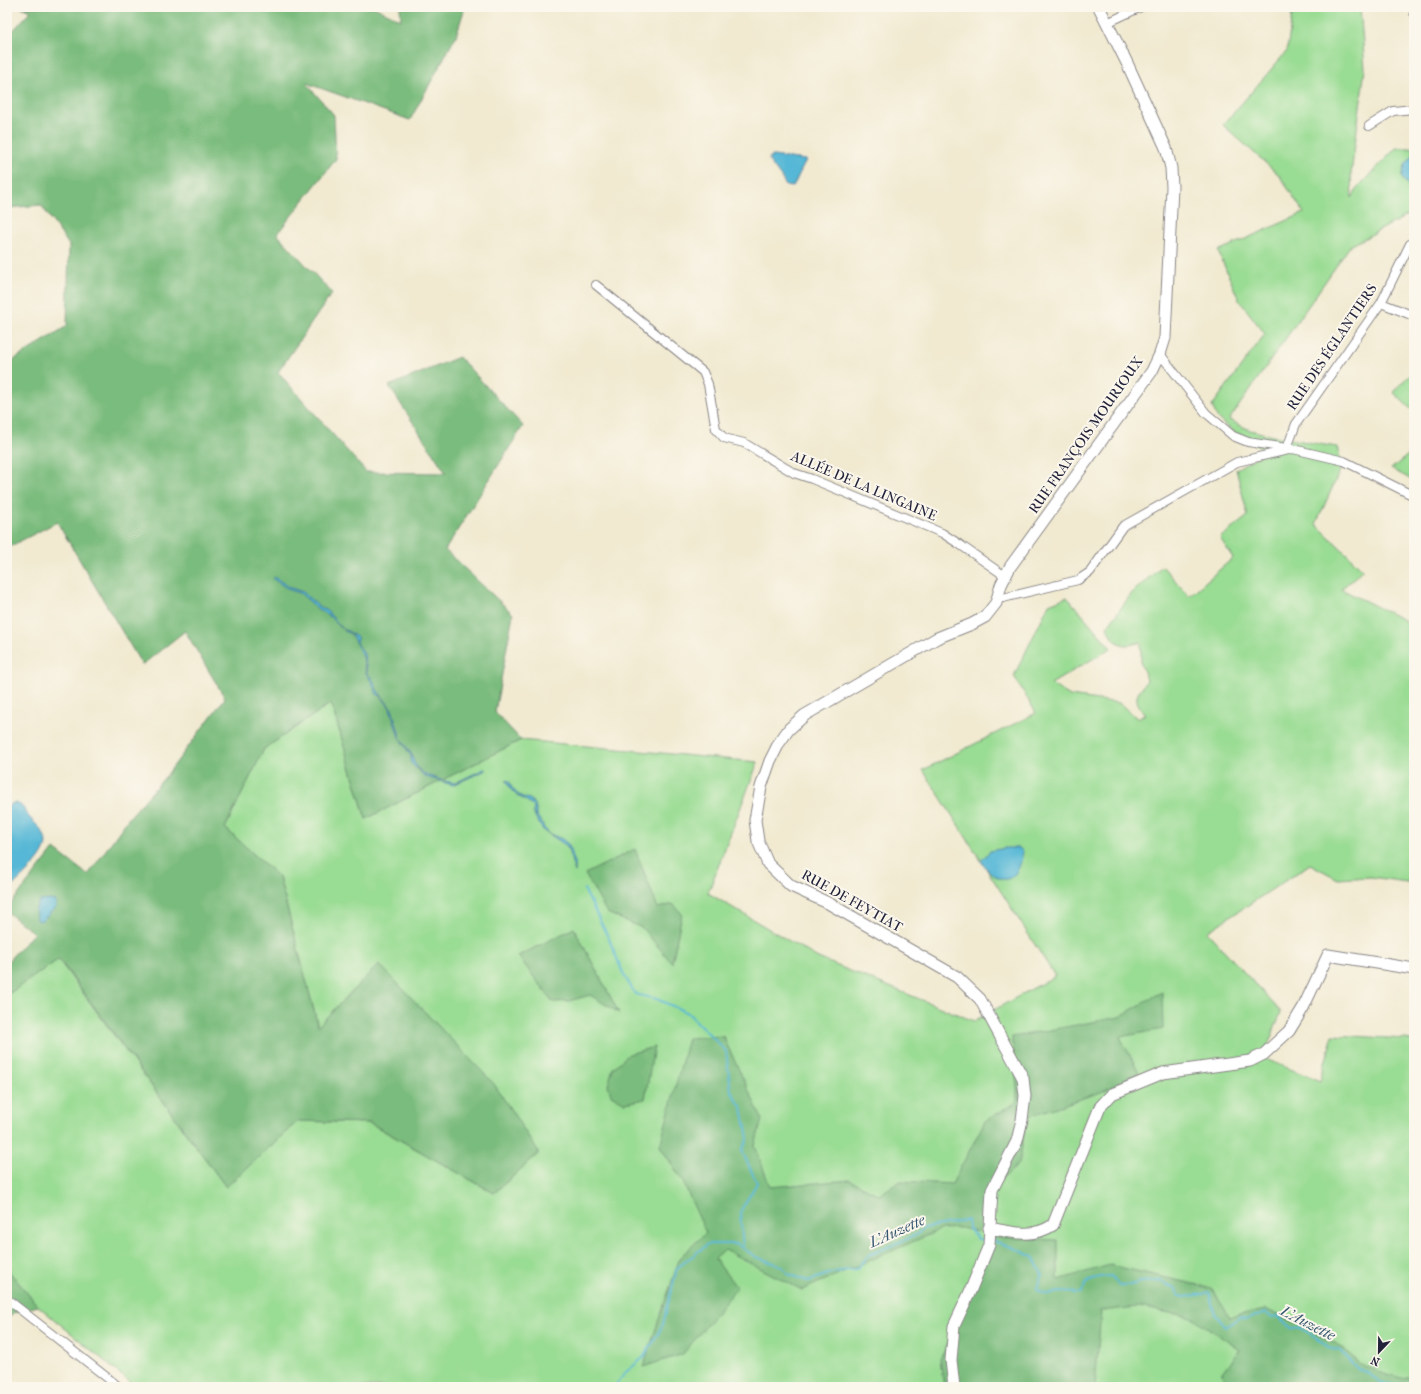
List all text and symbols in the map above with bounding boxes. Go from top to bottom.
street label: RUE DES ÉGLANTIERS [1282,280,1381,414]
street label: RUE FRANÇOIS MOURIOUX [1025,353,1147,517]
street label: ALLÉE DE LA LINGAINE [788,446,940,525]
street label: RUE DE FEYTIAT [798,866,906,936]
water label: L'Auzette [865,1210,928,1252]
water label: L'Auzette [1277,1301,1339,1345]
north arrow [1359,1332,1399,1372]
text: N [1369,1353,1382,1368]

